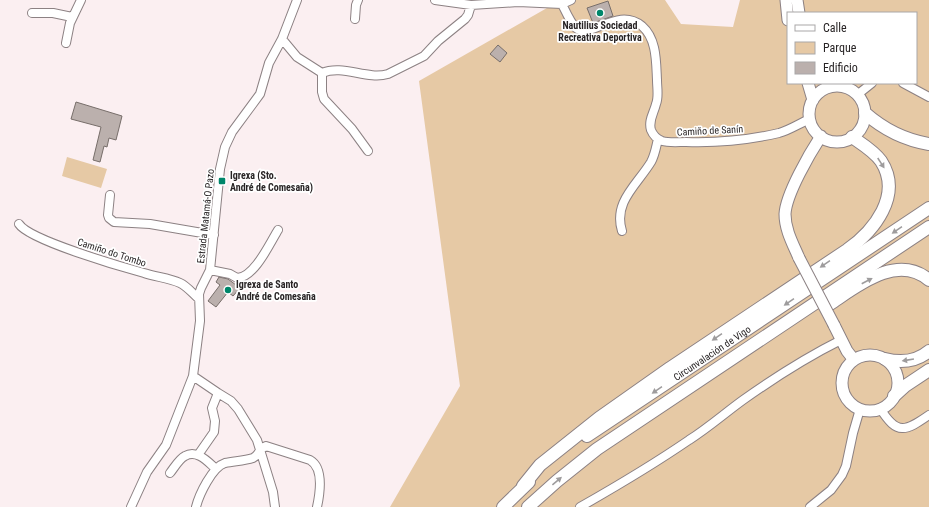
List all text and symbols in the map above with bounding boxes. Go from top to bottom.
marker: Nautilius Sociedad Recreativa Deportiva [595,8,605,18]
legend [787,12,917,84]
place label: Nautilius Sociedad Recreativa Deportiva [558,20,642,43]
text: Calle [823,21,847,35]
text: Parque [823,41,857,55]
text: Edificio [823,61,858,75]
street label: Camiño de Sanín [677,123,744,138]
one-way arrow [877,158,885,168]
street label: Estrada Matamá-O Pazo [195,168,216,264]
place label: Igrexa (Sto. André de Comesaña) [230,170,313,194]
marker: Igrexa (Sto. André de Comesaña) [217,176,227,186]
one-way arrow [891,226,902,234]
street label: Camiño do Tombo [76,236,148,269]
one-way arrow [820,261,831,268]
one-way arrow [861,277,873,284]
place label: Igrexa de Santo André de Comesaña [236,279,316,302]
marker: Igrexa de Santo André de Comesaña [223,285,233,295]
one-way arrow [783,298,794,306]
street label: Circunvalación de Vigo [671,324,753,383]
one-way arrow [711,333,723,340]
one-way arrow [902,357,914,363]
one-way arrow [652,386,662,394]
one-way arrow [552,477,562,486]

